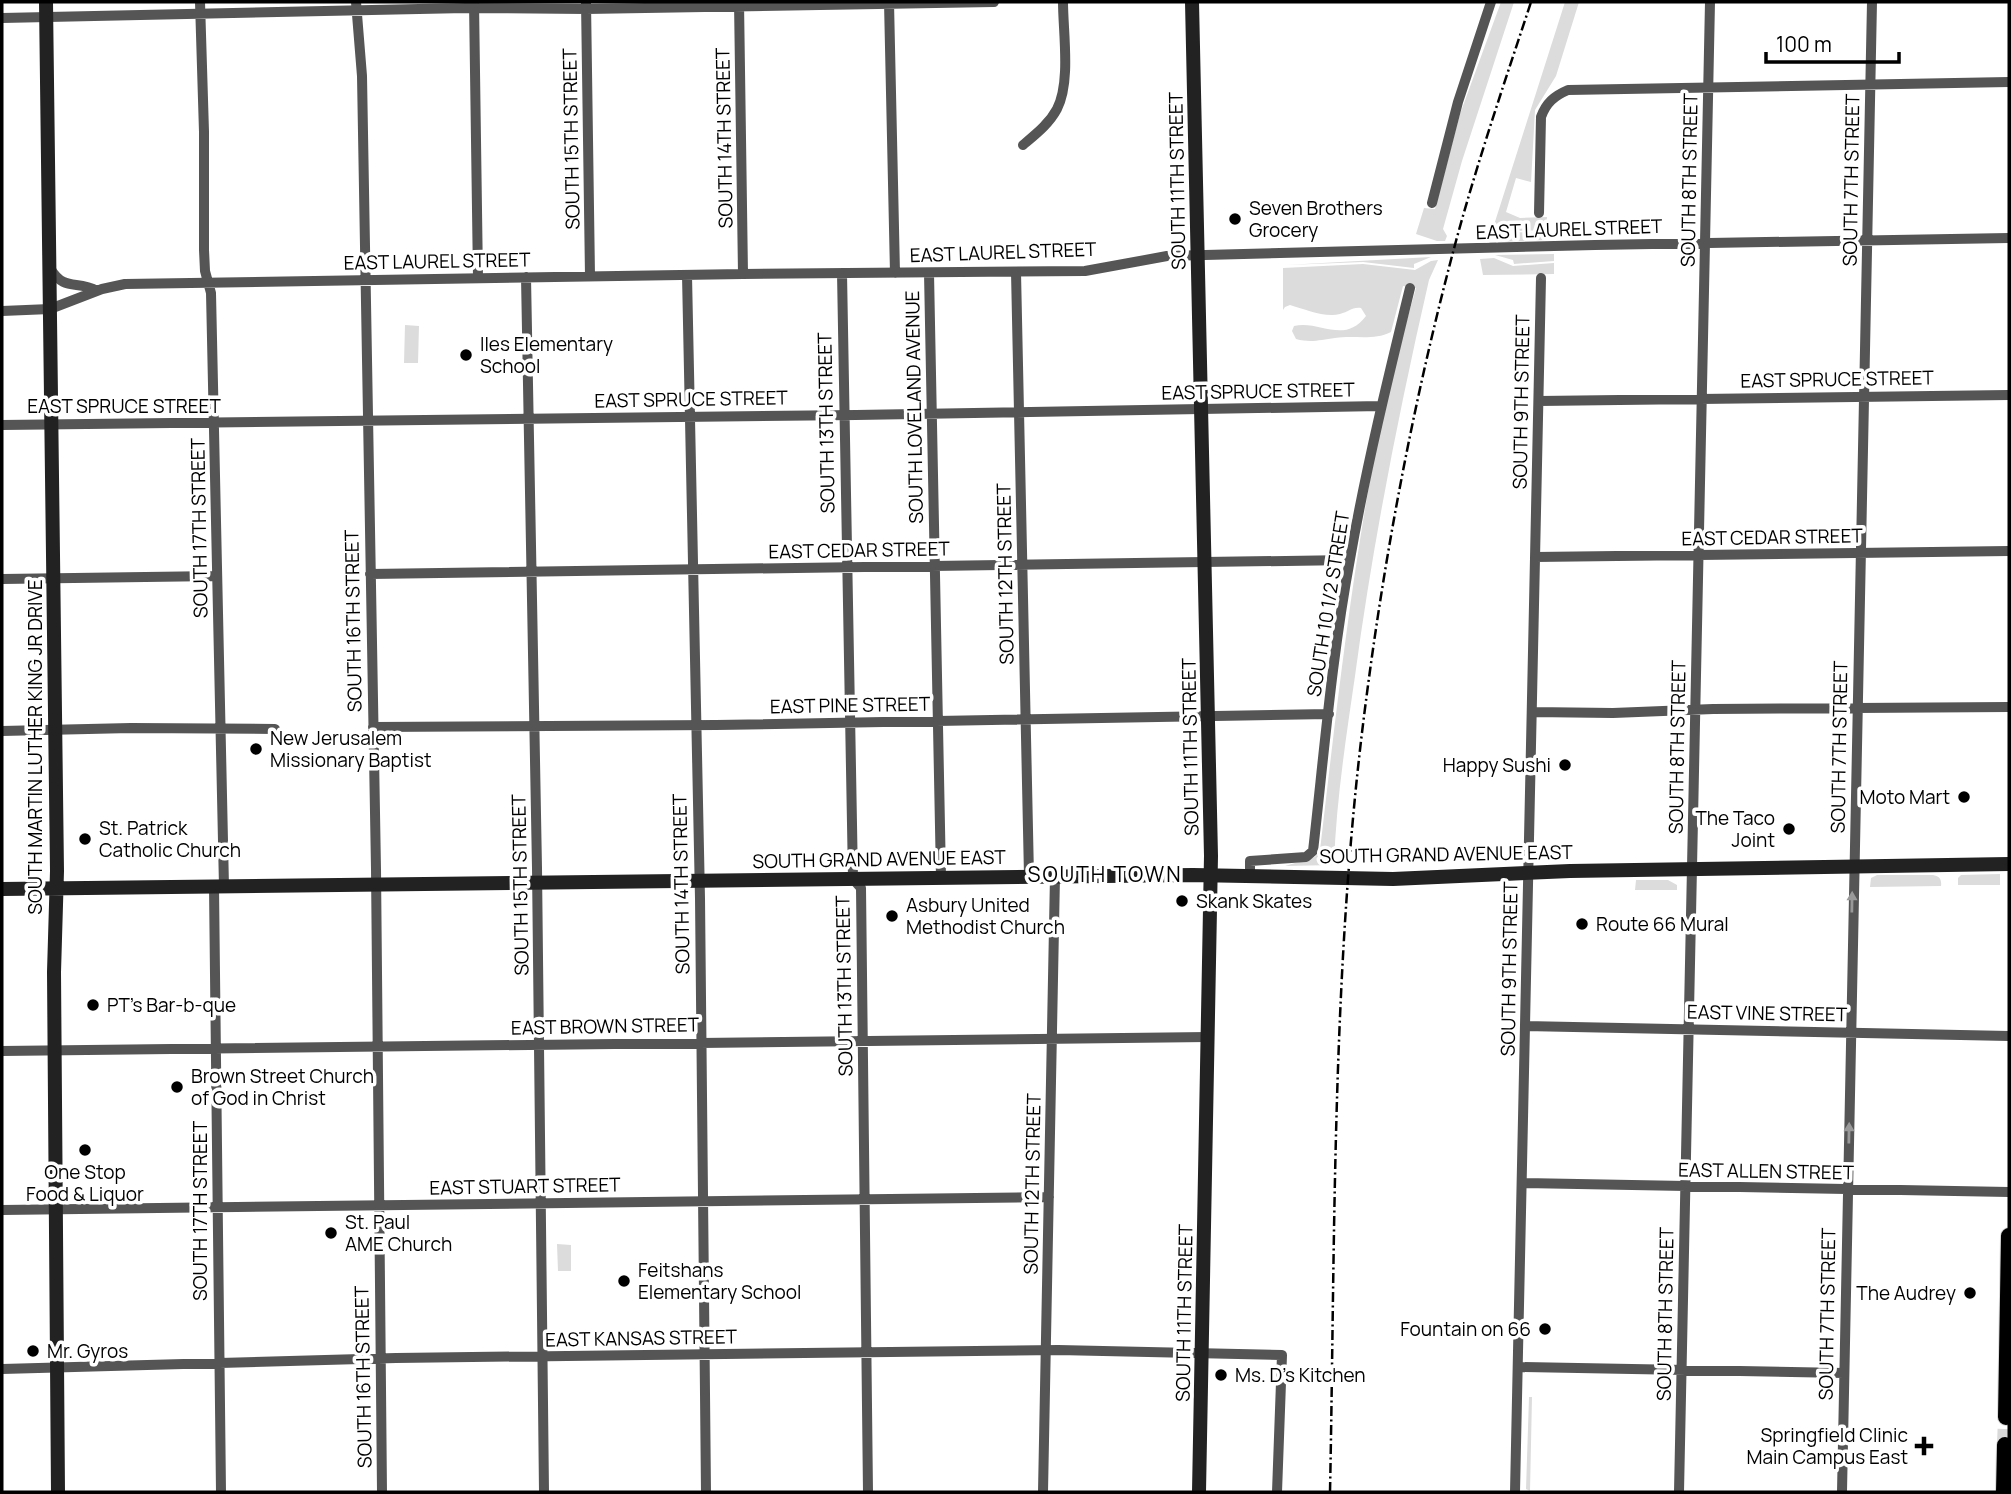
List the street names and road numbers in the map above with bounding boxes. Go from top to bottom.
street label: SOUTH 15TH STREET [556,47,586,230]
street label: SOUTH 14TH STREET [709,47,739,229]
street label: SOUTH 11TH STREET [1162,91,1192,270]
street label: SOUTH 8TH STREET [1674,92,1704,267]
street label: SOUTH 7TH STREET [1836,93,1866,267]
street label: EAST LAUREL STREET [1475,213,1663,245]
street label: EAST LAUREL STREET [909,236,1097,268]
street label: EAST LAUREL STREET [343,246,531,276]
street label: SOUTH LOVELAND AVENUE [899,290,929,524]
street label: SOUTH 9TH STREET [1506,314,1536,490]
street label: SOUTH 13TH STREET [811,332,841,514]
street label: EAST SPRUCE STREET [1740,364,1935,394]
street label: EAST SPRUCE STREET [1161,376,1356,406]
street label: EAST SPRUCE STREET [594,384,789,414]
street label: EAST SPRUCE STREET [27,393,221,419]
street label: SOUTH 17TH STREET [184,437,214,618]
street label: SOUTH 12TH STREET [990,482,1020,665]
street label: SOUTH 10 1/2 STREET [1301,509,1356,698]
street label: EAST CEDAR STREET [1681,522,1864,552]
street label: SOUTH 16TH STREET [338,529,368,712]
street label: EAST CEDAR STREET [768,535,951,565]
street label: SOUTH MARTIN LUTHER KING JR DRIVE [22,579,48,915]
street label: SOUTH 11TH STREET [1175,657,1205,836]
street label: SOUTH 8TH STREET [1662,659,1692,834]
street label: SOUTH 7TH STREET [1824,660,1854,834]
street label: EAST PINE STREET [770,691,931,719]
street label: SOUTH 15TH STREET [505,793,535,976]
street label: SOUTH 14TH STREET [666,793,696,975]
street label: SOUTH GRAND AVENUE EAST [1319,839,1574,869]
street label: SOUTH GRAND AVENUE EAST [752,844,1007,874]
street label: SOUTH 9TH STREET [1494,881,1524,1057]
street label: SOUTH 13TH STREET [829,895,859,1077]
street label: EAST VINE STREET [1687,999,1848,1027]
street label: EAST BROWN STREET [511,1011,700,1041]
street label: SOUTH 12TH STREET [1017,1092,1047,1275]
street label: SOUTH 17TH STREET [187,1120,213,1301]
street label: EAST ALLEN STREET [1678,1156,1855,1186]
street label: EAST STUART STREET [429,1171,621,1201]
street label: SOUTH 11TH STREET [1169,1223,1199,1402]
street label: SOUTH 8TH STREET [1650,1226,1680,1401]
street label: SOUTH 7TH STREET [1812,1227,1842,1401]
street label: SOUTH 16TH STREET [348,1285,378,1468]
street label: EAST KANSAS STREET [545,1323,738,1353]

